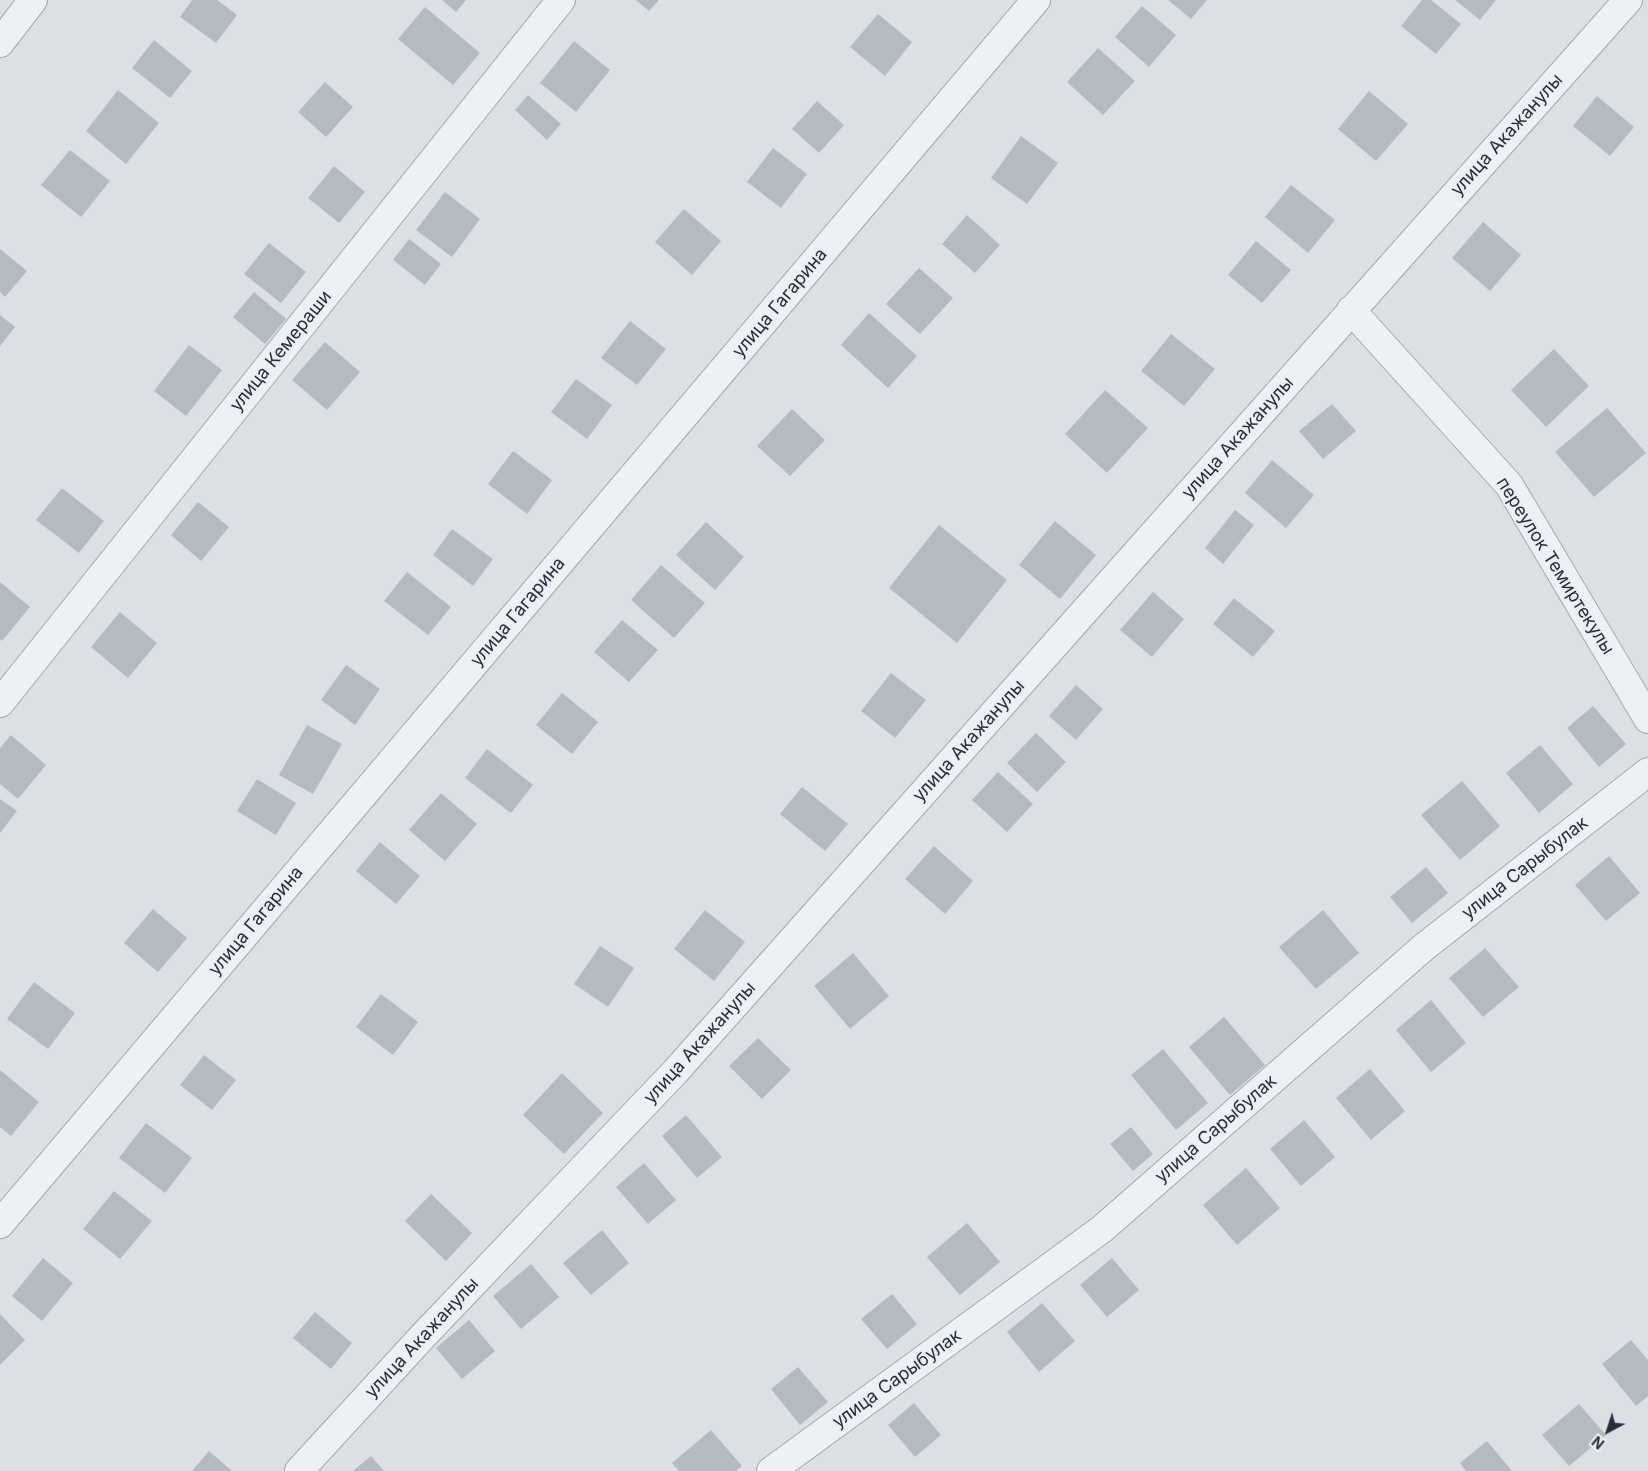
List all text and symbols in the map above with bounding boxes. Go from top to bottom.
street label: улица Акажанулы [1447,70,1567,200]
street label: улица Гагарина [728,244,832,362]
street label: улица Кемераши [226,286,336,416]
street label: улица Акажанулы [1178,373,1298,503]
street label: переулок Темиртекулы [1492,473,1618,659]
street label: улица Гагарина [466,553,570,671]
street label: улица Акажанулы [909,676,1029,806]
street label: улица Сарыбулак [1458,812,1592,924]
street label: улица Гагарина [204,862,308,980]
street label: улица Акажанулы [640,978,760,1108]
street label: улица Сарыбулак [1151,1070,1281,1188]
street label: улица Акажанулы [361,1273,483,1403]
street label: улица Сарыбулак [828,1325,966,1433]
north arrow [1583,1406,1633,1456]
text: N [1588,1433,1608,1453]

